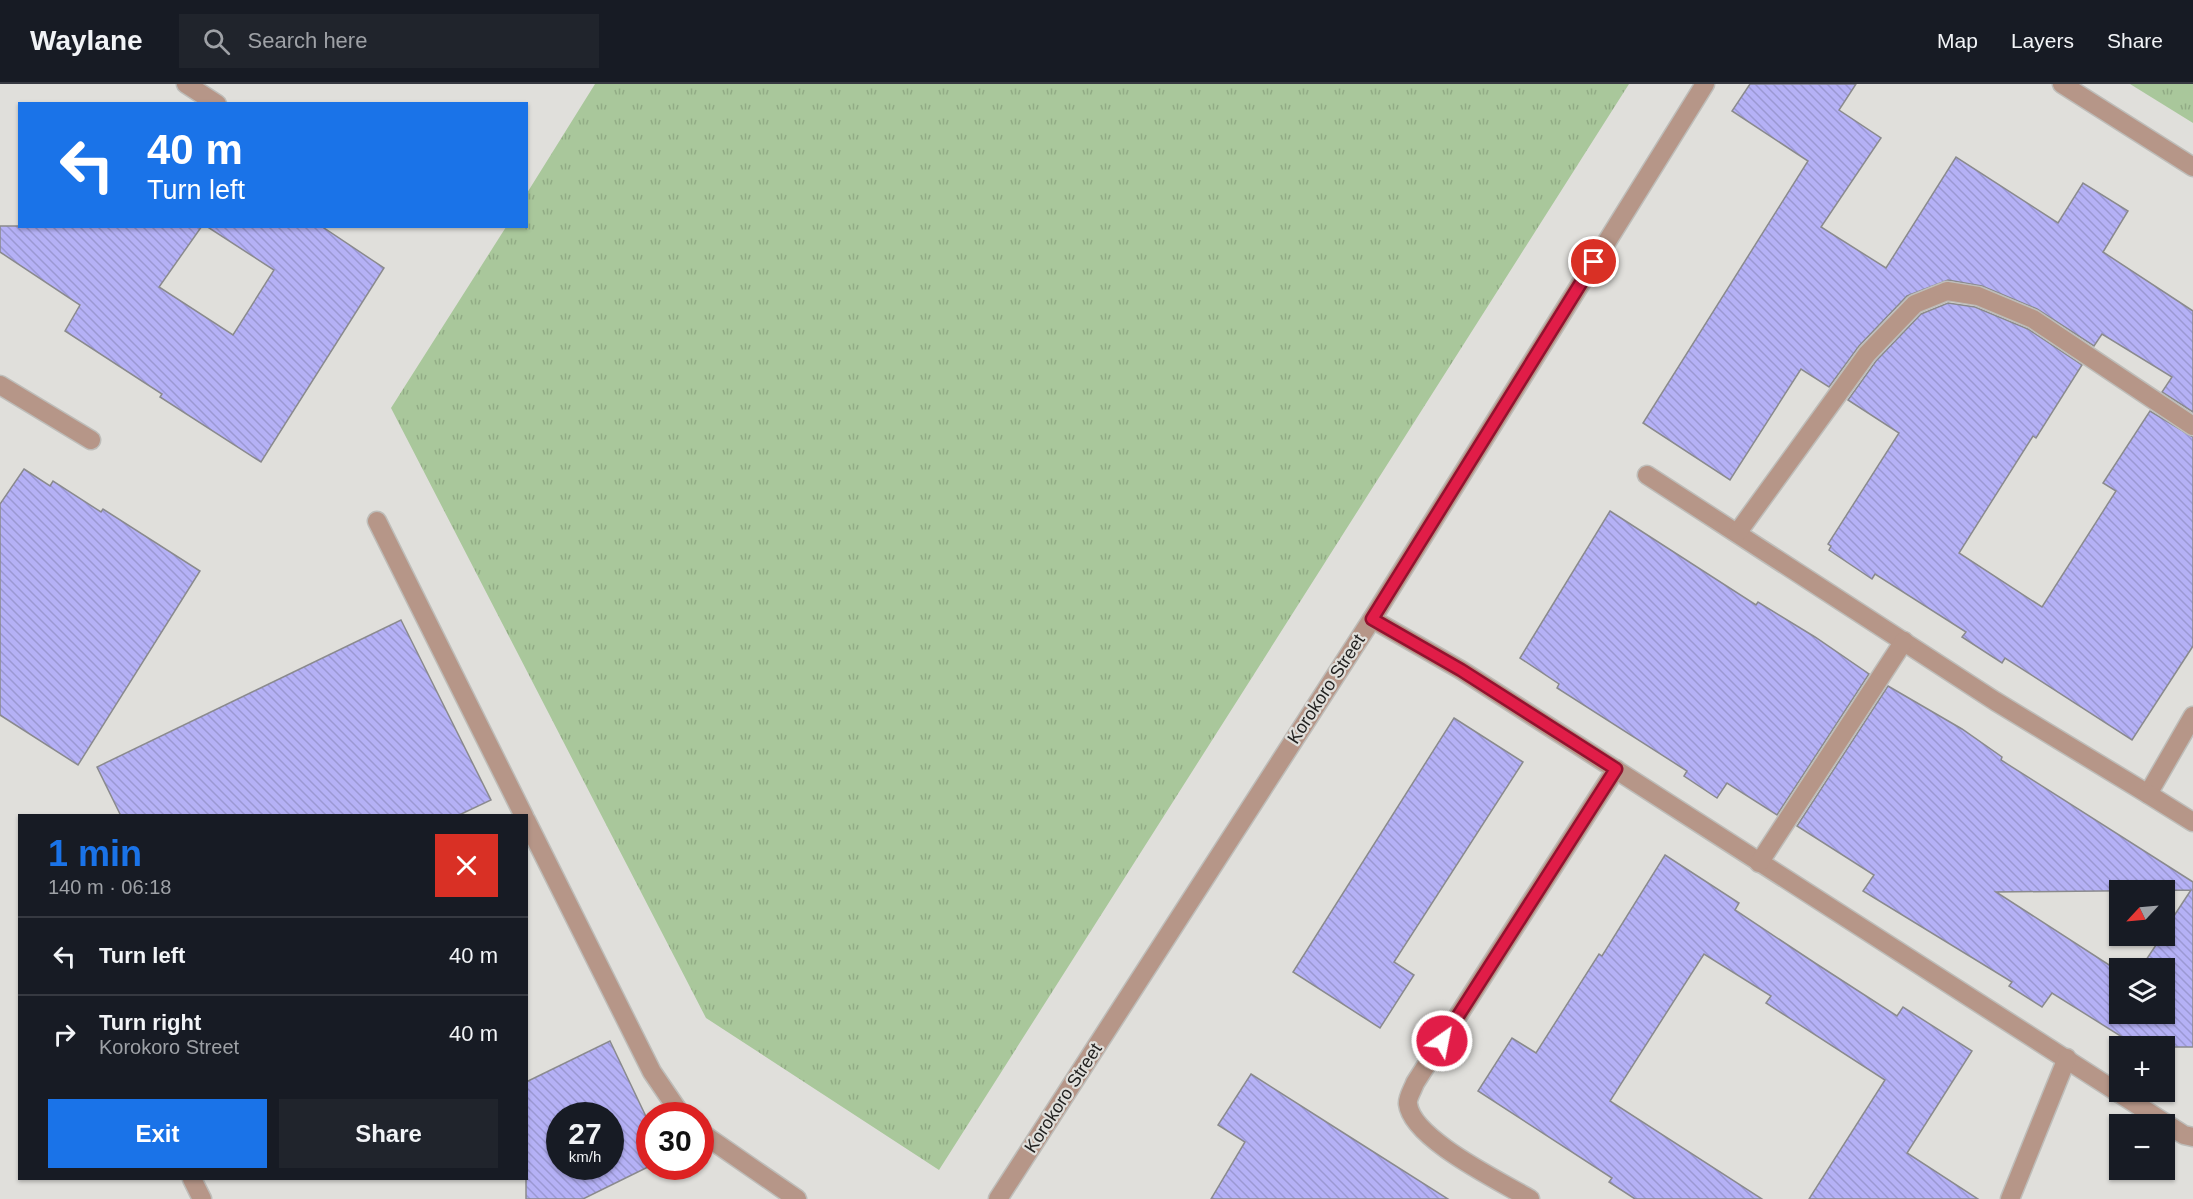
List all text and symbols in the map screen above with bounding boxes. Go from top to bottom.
search box [179,14,599,68]
text: Waylane [30,25,143,56]
icon: search [200,25,233,58]
text: Search here [248,28,367,53]
text: Map [1937,29,1978,52]
text: Layers [2011,29,2074,52]
text: Share [2107,29,2163,52]
icon: left [48,126,126,204]
text: 40 m [147,126,243,173]
text: Turn left [147,175,245,205]
pin [1568,236,1619,287]
icon: arrive [1577,245,1610,278]
street label: Korokoro Street [1283,631,1369,747]
text: 1 min [48,833,142,874]
button: close [435,834,498,897]
text: 140 m · 06:18 [48,876,171,898]
north arrow [2109,880,2175,946]
map controls [2109,880,2175,1180]
icon: left [48,940,81,973]
text: Turn left [99,943,185,968]
text: 40 m [449,943,498,968]
button: layers [2109,958,2175,1024]
position arrow [1410,1009,1474,1073]
text: Turn right [99,1010,201,1035]
icon: right [48,1018,81,1051]
text: 40 m [449,1021,498,1046]
text: Korokoro Street [99,1036,239,1058]
button: + [2109,1036,2175,1102]
street label: Korokoro Street [1020,1040,1106,1156]
button: Exit [48,1099,267,1168]
button: Share [279,1099,498,1168]
speed limit sign: 30 [636,1102,714,1180]
button: − [2109,1114,2175,1180]
text: 27 [568,1117,602,1150]
text: km/h [569,1148,601,1165]

